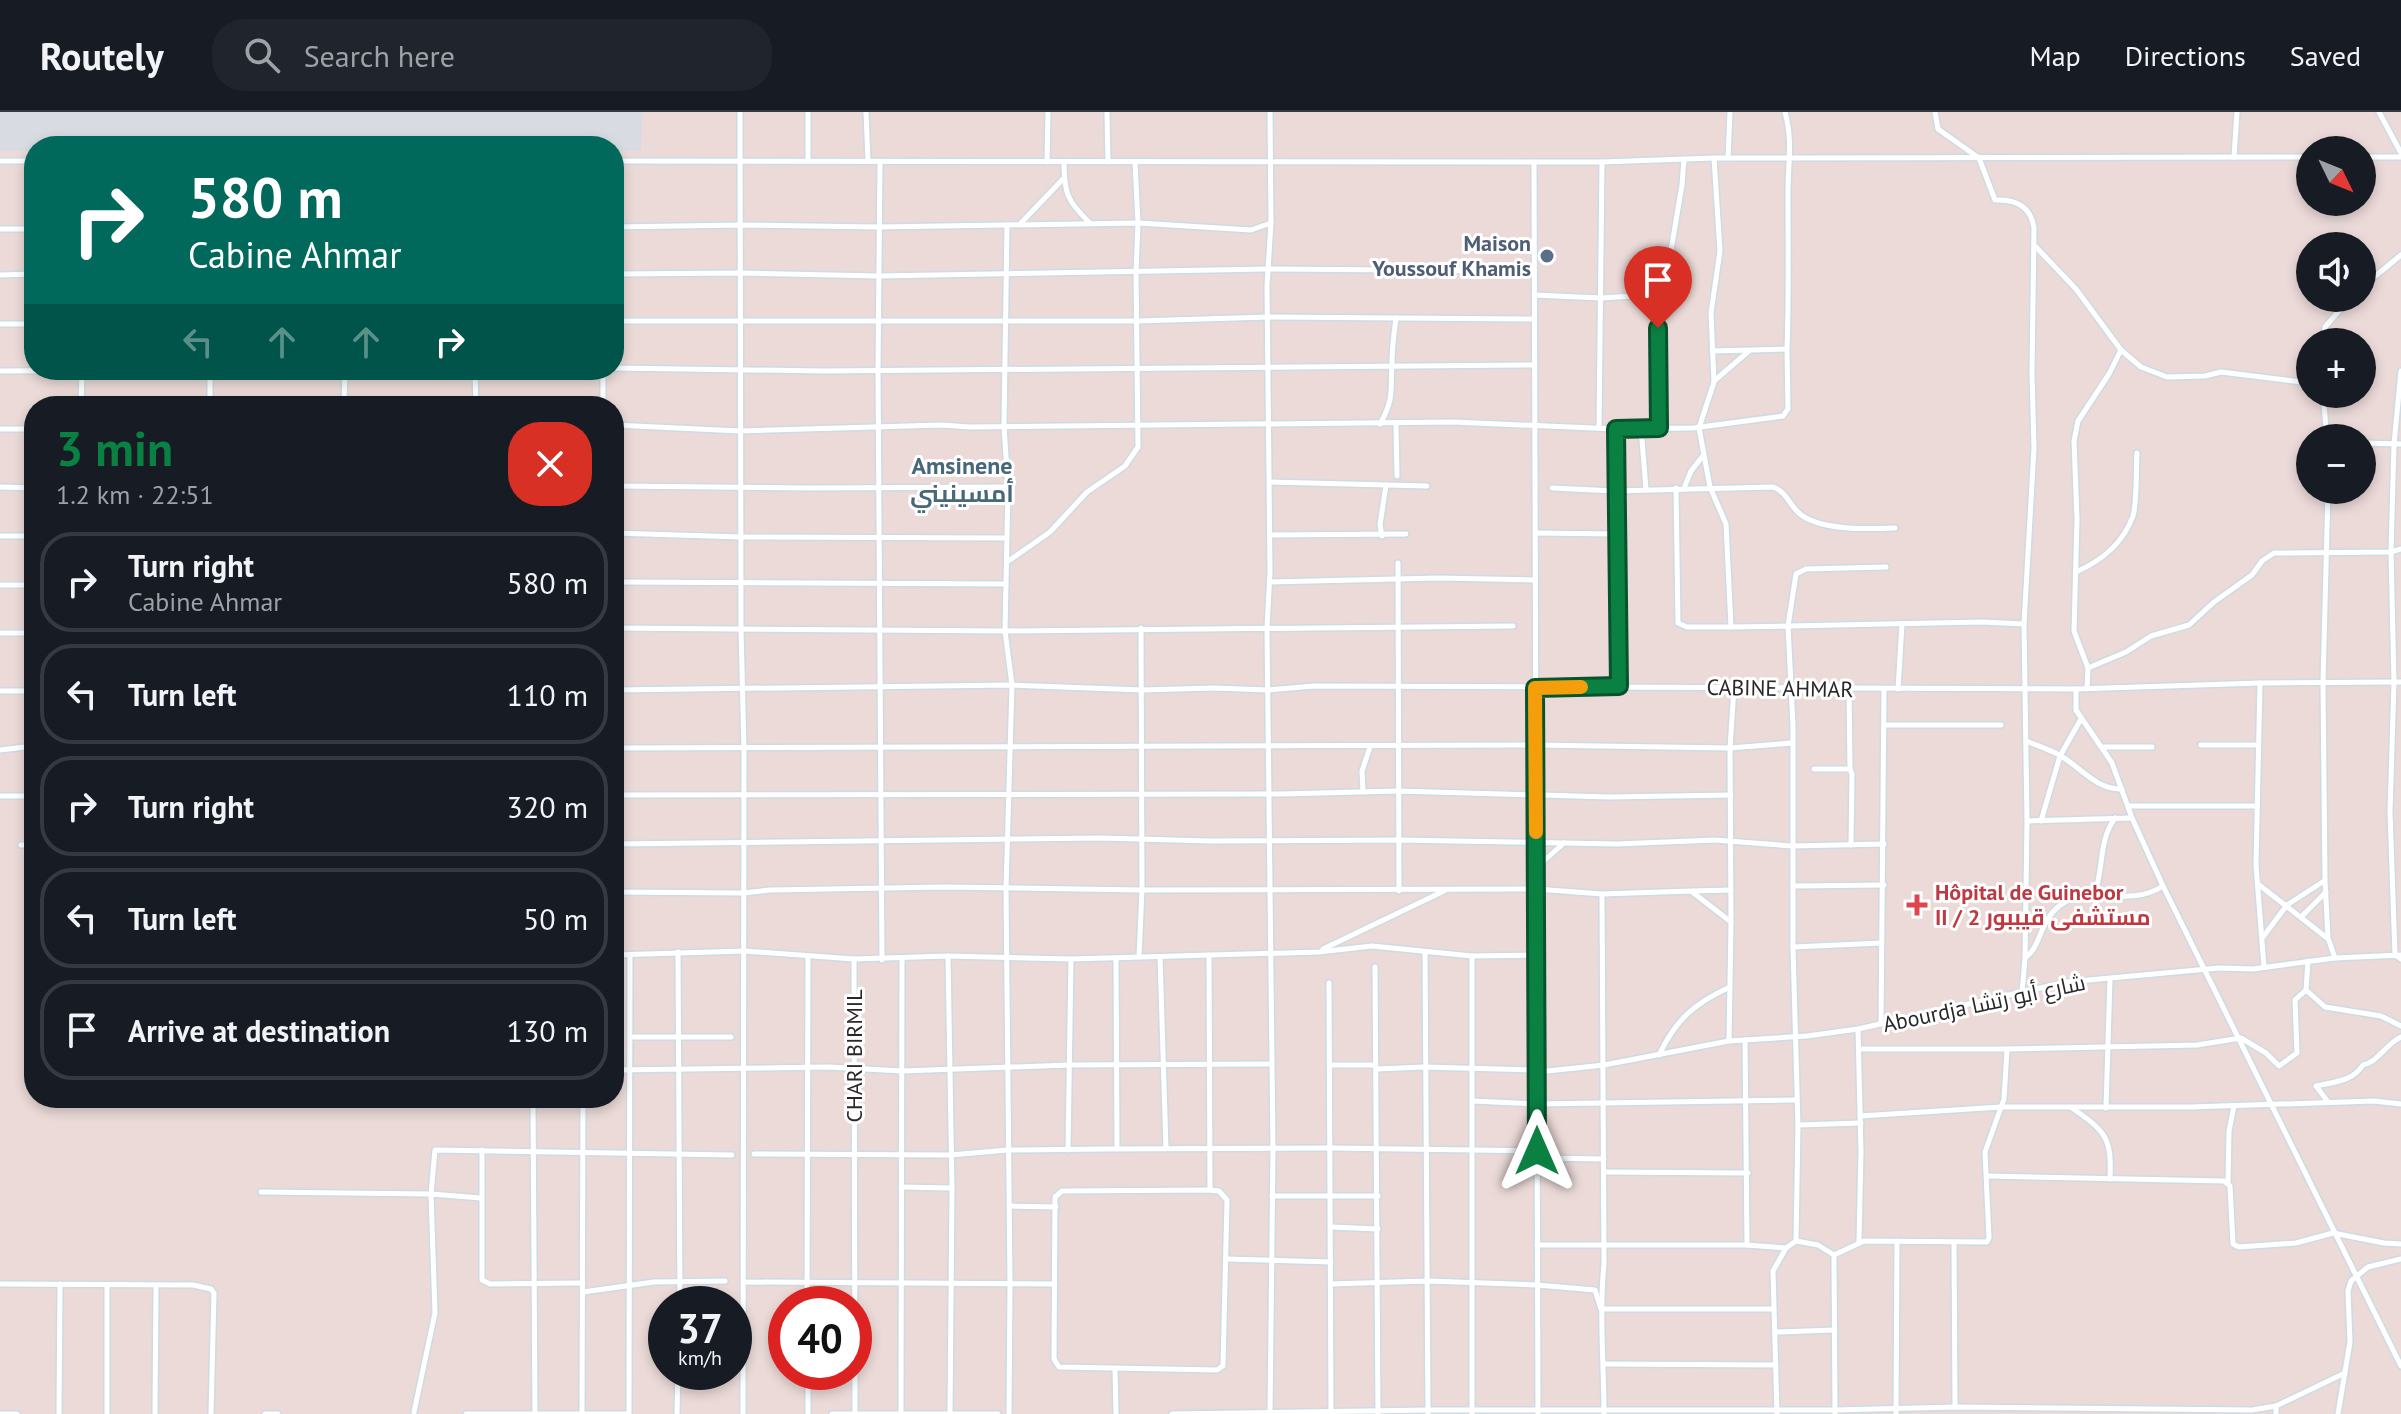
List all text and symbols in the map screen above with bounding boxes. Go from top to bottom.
search box [212,19,772,91]
text: Routely [40,31,164,80]
icon: search [240,33,284,77]
text: Search here [304,36,455,75]
text: Map [2030,37,2081,74]
text: Directions [2125,37,2246,74]
text: Saved [2290,37,2361,74]
north arrow [2296,136,2376,216]
map controls [2296,136,2376,504]
text: 580 m [188,161,343,233]
icon: right [56,168,160,272]
place label: Maison Youssouf Khamis [1371,229,1531,282]
text: Cabine Ahmar [188,231,401,278]
button: sound [2296,232,2376,312]
pin [1624,246,1692,328]
marker: Maison Youssouf Khamis [1538,247,1556,265]
icon: arrive [1636,258,1680,302]
icon: left [176,320,220,364]
icon: ahead [260,320,304,364]
icon: ahead [344,320,388,364]
icon: right [428,320,472,364]
button: + [2296,328,2376,408]
text: 3 min [56,417,173,479]
button: close [508,422,592,506]
button: − [2296,424,2376,504]
district label: Amsinene أمسينيني [910,450,1014,513]
text: 1.2 km · 22:51 [56,478,214,511]
text: Turn right [128,546,254,585]
icon: right [60,560,104,604]
text: 580 m [507,563,588,602]
text: Cabine Ahmar [128,585,282,618]
icon: left [60,672,104,716]
street label: CABINE AHMAR [1706,673,1854,703]
text: Turn left [128,675,236,714]
text: 110 m [507,675,588,714]
icon: right [60,784,104,828]
text: Turn right [128,787,254,826]
text: 320 m [507,787,588,826]
place label: Hôpital de Guinebor II / مستشفى قيببور 2 [1935,878,2151,931]
marker: Hôpital de Guinebor II / مستشفى قيببور 2 [1906,894,1928,916]
icon: left [60,896,104,940]
text: Turn left [128,899,236,938]
text: 50 m [523,899,588,938]
street label: Abourdja شارع أبو رتشا [1880,968,2088,1039]
street label: CHARI BIRMIL [840,989,868,1123]
icon: arrive [60,1008,104,1052]
text: Arrive at destination [128,1011,390,1050]
text: 130 m [507,1011,588,1050]
position arrow [1495,1109,1579,1193]
speed limit sign: 40 [768,1286,872,1390]
text: 37 [677,1302,723,1354]
text: km/h [678,1345,722,1371]

